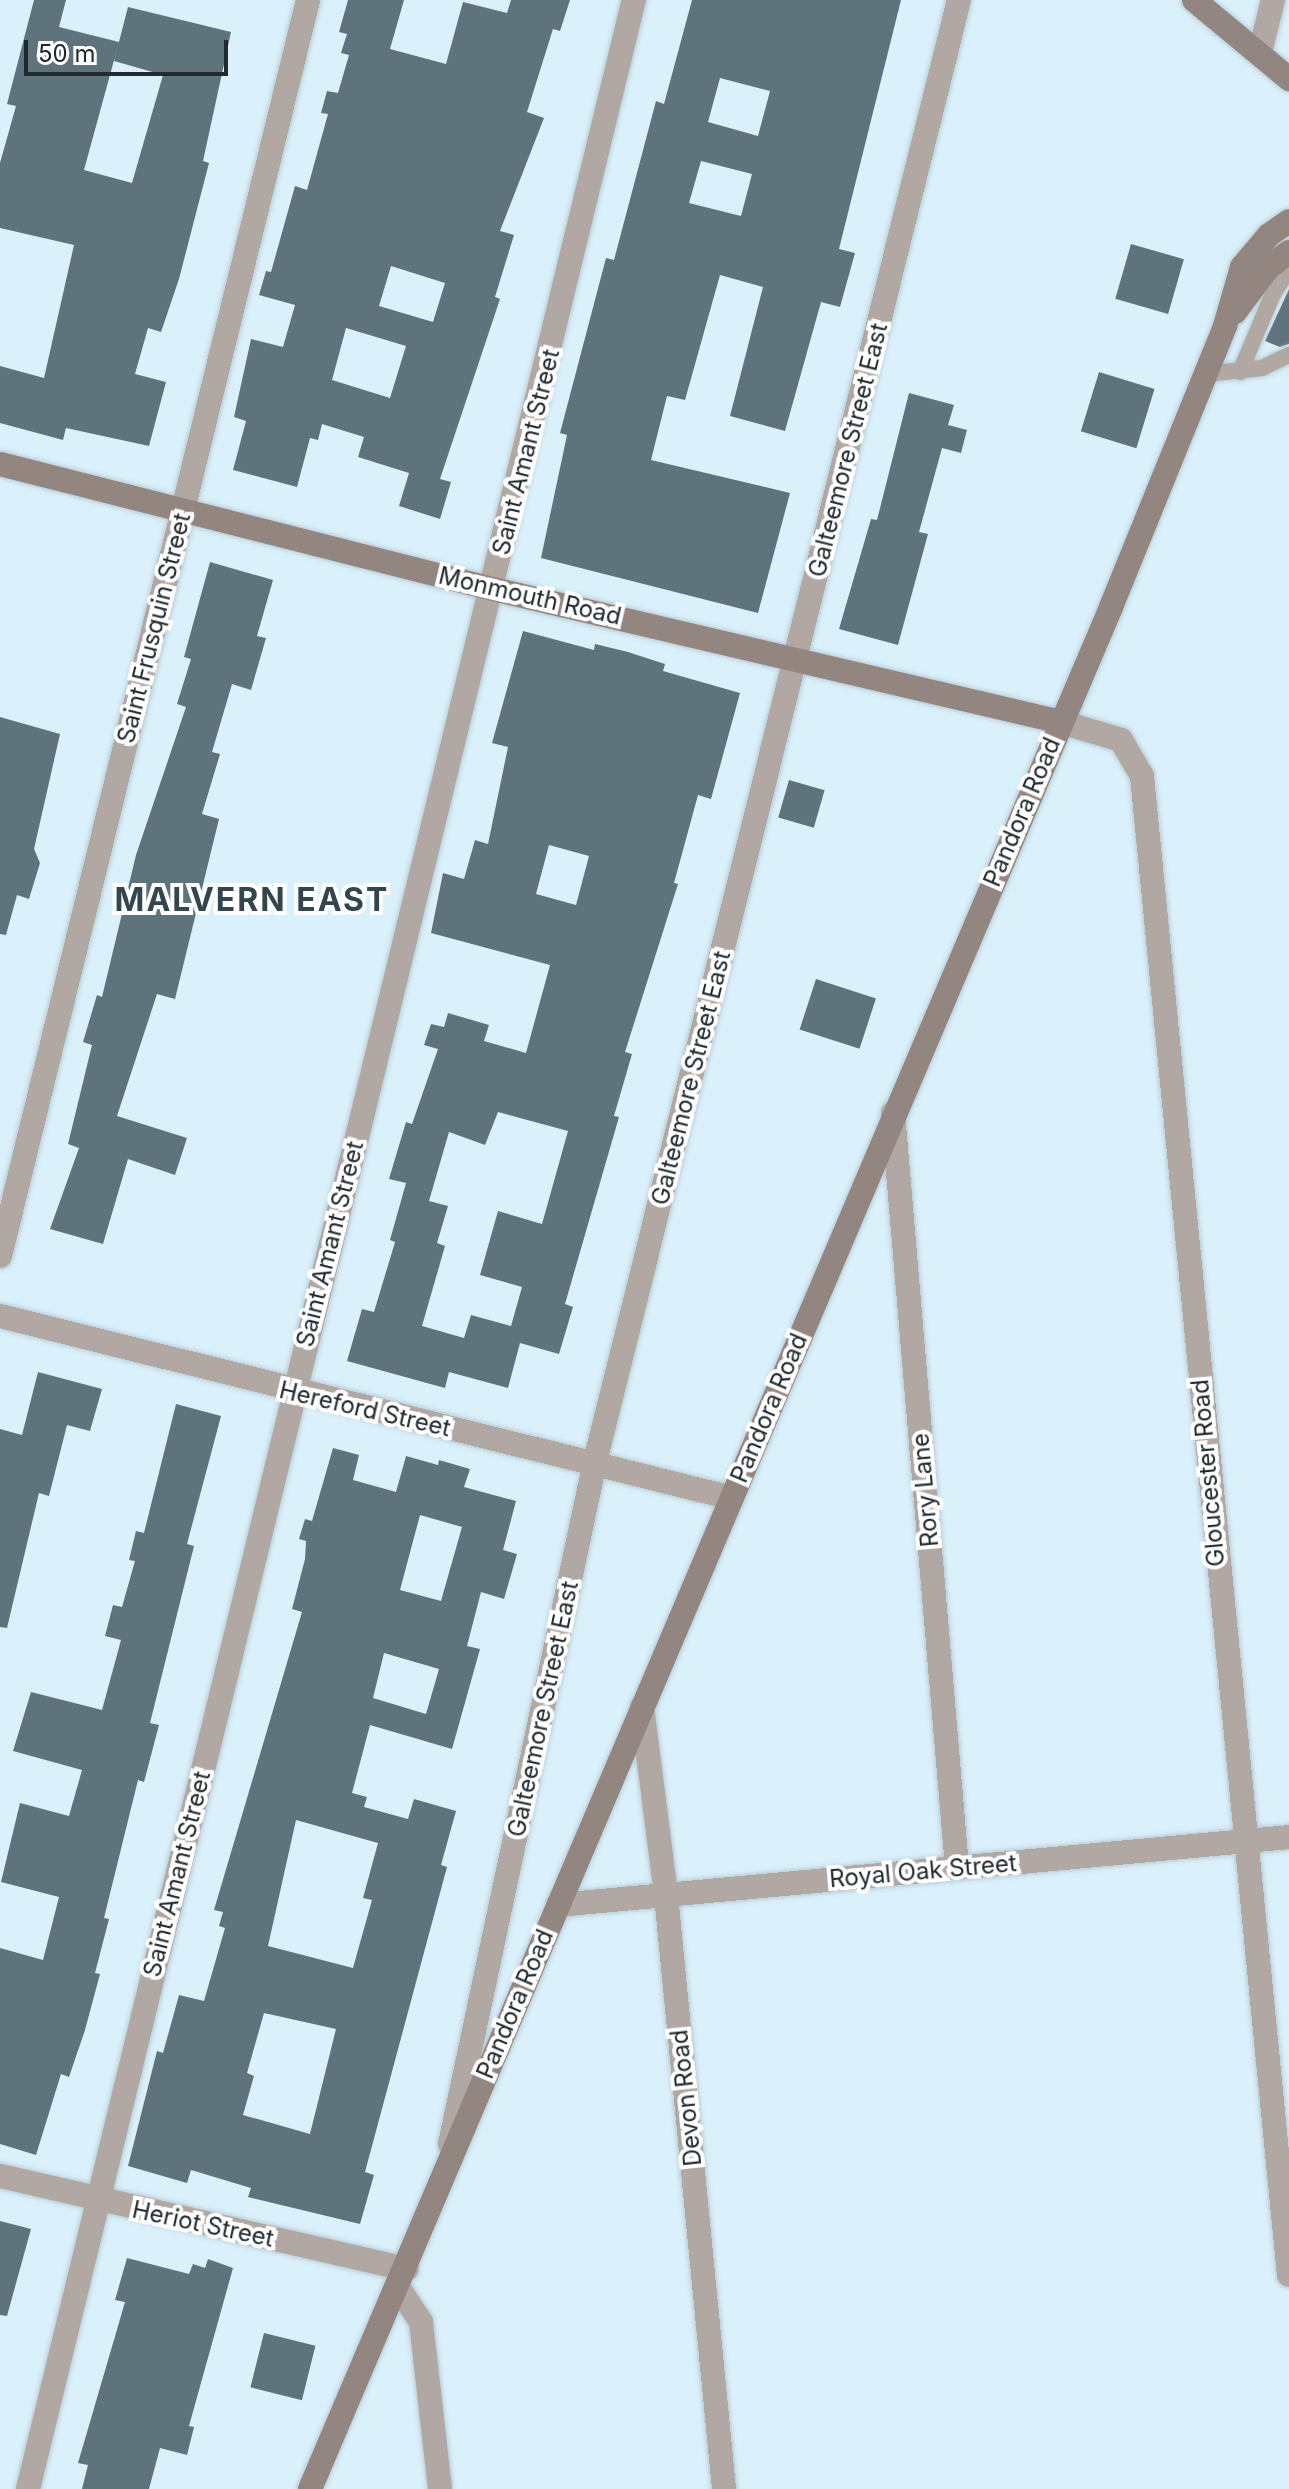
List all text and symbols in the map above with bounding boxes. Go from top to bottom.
scale bar [28,24,232,74]
text: 50 m [38,39,96,68]
street label: Galteemore Street East [802,320,894,580]
street label: Saint Amant Street [487,346,565,558]
street label: Saint Frusquin Street [111,510,197,746]
street label: Monmouth Road [436,561,624,631]
street label: Pandora Road [978,733,1066,891]
district label: MALVERN EAST [115,881,389,919]
street label: Galteemore Street East [645,948,737,1208]
street label: Saint Amant Street [291,1138,369,1350]
street label: Pandora Road [725,1329,813,1487]
street label: Hereford Street [277,1375,453,1443]
street label: Gloucester Road [1185,1378,1231,1568]
street label: Rory Lane [906,1432,944,1548]
street label: Galteemore Street East [502,1578,584,1840]
street label: Saint Amant Street [138,1768,216,1980]
street label: Royal Oak Street [828,1848,1018,1894]
street label: Pandora Road [471,1925,559,2083]
street label: Devon Road [665,2028,707,2168]
street label: Heriot Street [130,2195,276,2253]

